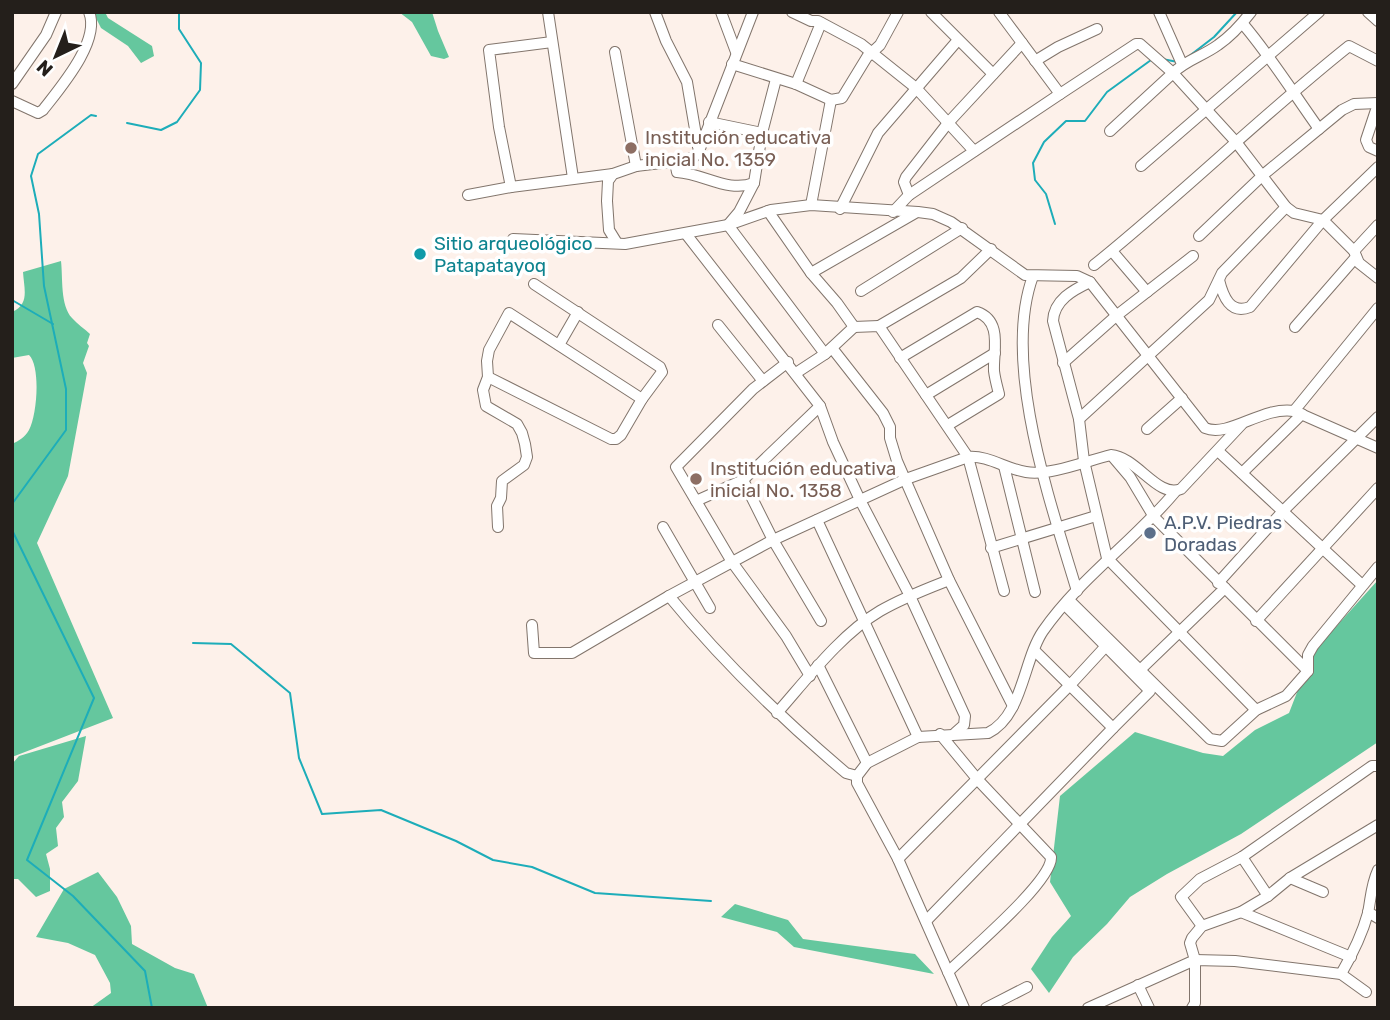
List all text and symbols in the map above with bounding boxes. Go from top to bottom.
north arrow [21,21,91,91]
text: N [32,55,58,81]
place label: Institución educativa inicial No. 1359 [645,126,831,171]
marker: Institución educativa inicial No. 1359 [623,140,639,156]
place label: Sitio arqueológico Patapatayoq [434,232,593,277]
marker: Sitio arqueológico Patapatayoq [412,246,428,262]
place label: Institución educativa inicial No. 1358 [710,457,896,502]
marker: Institución educativa inicial No. 1358 [688,471,704,487]
place label: A.P.V. Piedras Doradas [1164,511,1282,556]
marker: A.P.V. Piedras Doradas [1142,525,1158,541]

